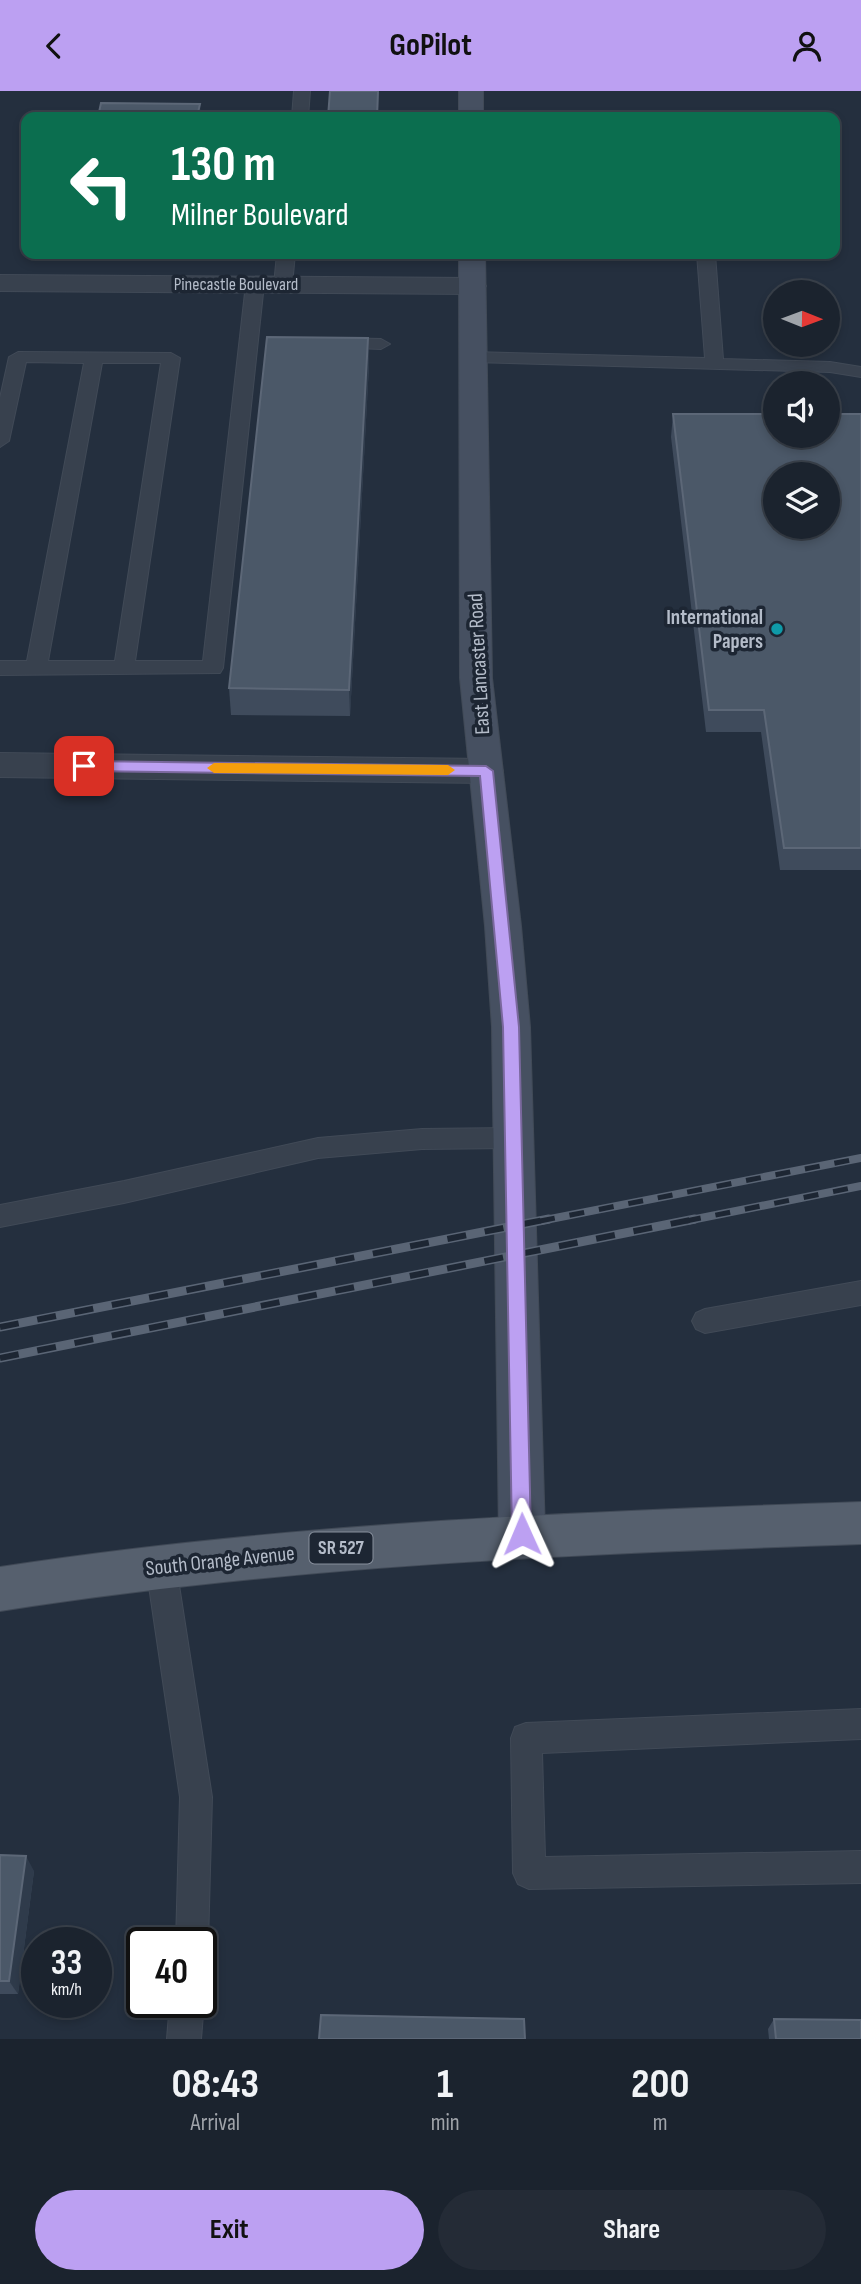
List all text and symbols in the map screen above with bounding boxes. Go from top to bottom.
text: GoPilot [389,26,472,65]
icon: back [35,27,73,65]
icon: person [788,27,826,65]
text: 130 m [171,136,276,195]
icon: left [56,140,147,231]
text: Milner Boulevard [171,196,348,235]
street label: Pinecastle Boulevard [174,274,298,295]
north arrow [763,280,840,357]
map controls [763,280,840,539]
button: sound [763,371,840,448]
button: layers [763,462,840,539]
street label: East Lancaster Road [463,593,495,735]
place label: International Papers [666,605,763,654]
marker: International Papers [769,621,785,637]
pin [54,736,114,796]
icon: arrive [65,747,103,785]
position arrow [485,1497,559,1571]
road number: SR 527 [310,1533,372,1563]
street label: South Orange Avenue [144,1541,296,1581]
speed limit sign: 40 [126,1927,217,2018]
text: 33 [51,1942,82,1985]
text: km/h [51,1979,82,2000]
text: 08:43 [172,2059,259,2110]
text: 1 [437,2059,453,2110]
text: 200 [631,2059,689,2110]
text: Arrival [191,2109,240,2137]
text: min [431,2109,460,2137]
text: m [653,2109,668,2137]
button: Exit [35,2190,424,2270]
button: Share [438,2190,826,2270]

